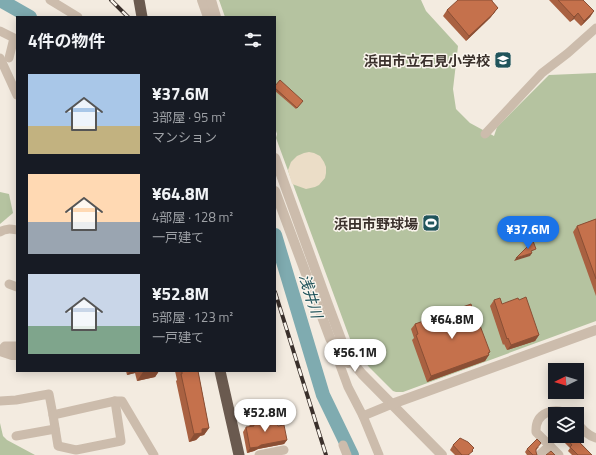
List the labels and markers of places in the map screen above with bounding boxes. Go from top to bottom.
place label: 浜田市立石見小学校 [364,50,490,71]
school or university icon: 浜田市立石見小学校 [493,50,513,70]
place label: 浜田市野球場 [334,213,418,234]
sports icon: 浜田市野球場 [421,213,441,233]
pin: ¥37.6M [495,216,561,250]
pin: ¥64.8M [419,306,485,340]
pin: ¥56.1M [322,339,388,373]
pin: ¥52.8M [232,399,298,433]

